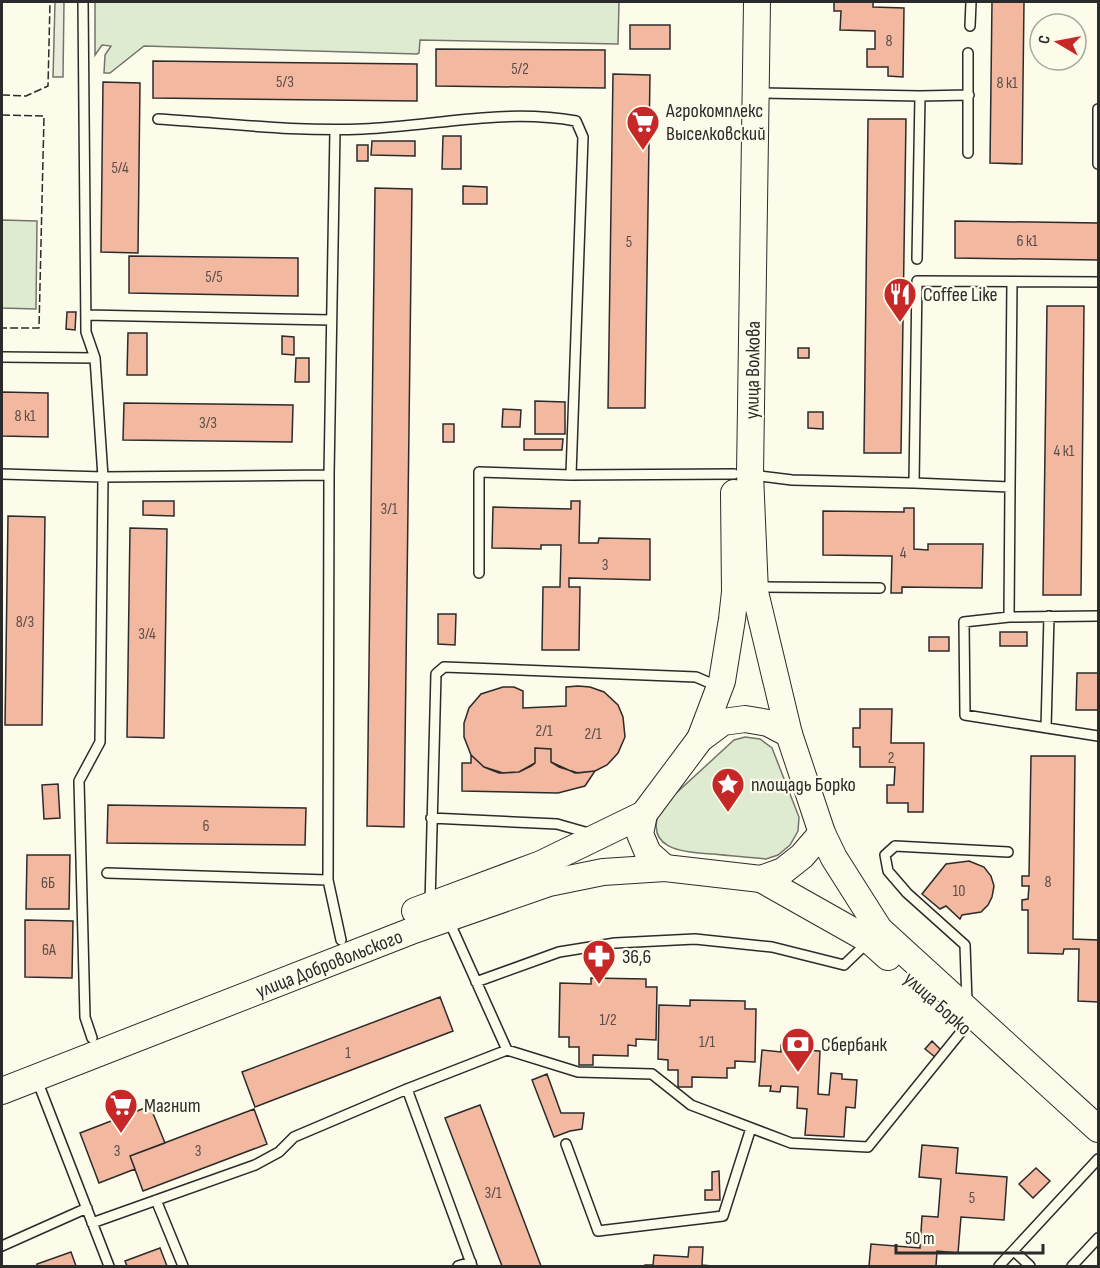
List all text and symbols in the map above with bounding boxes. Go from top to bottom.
north arrow [1028,12,1088,72]
house number: 8 [885,32,893,51]
text: С [1035,34,1055,45]
house number: 5/2 [511,60,529,79]
house number: 5/3 [276,73,294,92]
house number: 8 к1 [996,74,1018,93]
place label: Агрокомплекс Выселковский [665,99,766,146]
supermarket icon: Агрокомплекс Выселковский [625,104,661,151]
house number: 5/4 [111,159,129,178]
house number: 6 к1 [1016,232,1038,251]
house number: 5 [626,233,632,252]
house number: 5/5 [205,268,223,287]
restaurant icon: Coffee Like [882,276,918,323]
place label: Coffee Like [923,283,998,307]
street label: улица Волкова [740,321,766,419]
house number: 8 к1 [14,407,36,426]
house number: 3/3 [199,414,217,433]
house number: 4 к1 [1054,442,1075,461]
house number: 3/1 [381,500,398,519]
house number: 4 [900,544,907,563]
house number: 3 [602,556,608,575]
house number: 8/3 [16,613,34,632]
house number: 3/4 [138,625,156,644]
house number: 2/1 [535,722,553,741]
house number: 2/1 [584,725,602,744]
house number: 2 [888,749,894,768]
place icon: площадь Борко [710,766,746,813]
place label: площадь Борко [751,773,856,797]
house number: 6 [202,817,210,836]
house number: 8 [1044,873,1052,892]
house number: 6Б [41,874,55,893]
house number: 10 [953,882,965,901]
street label: улица Добровольского [252,925,406,1004]
pharmacy icon: 36,6 [581,938,617,985]
house number: 6А [42,941,56,960]
place label: 36,6 [622,945,651,969]
street label: улица Борко [898,967,976,1040]
house number: 1/2 [599,1011,617,1030]
bank icon: Сбербанк [780,1026,816,1073]
house number: 1/1 [699,1033,715,1052]
place label: Сбербанк [821,1033,888,1057]
house number: 1 [345,1044,351,1063]
supermarket icon: Магнит [103,1087,139,1134]
place label: Магнит [144,1094,201,1118]
house number: 3 [114,1142,120,1161]
house number: 3 [195,1142,201,1161]
house number: 3/1 [485,1184,502,1203]
house number: 5 [969,1189,975,1208]
scale bar [896,1217,1043,1255]
text: 50 m [905,1228,935,1249]

